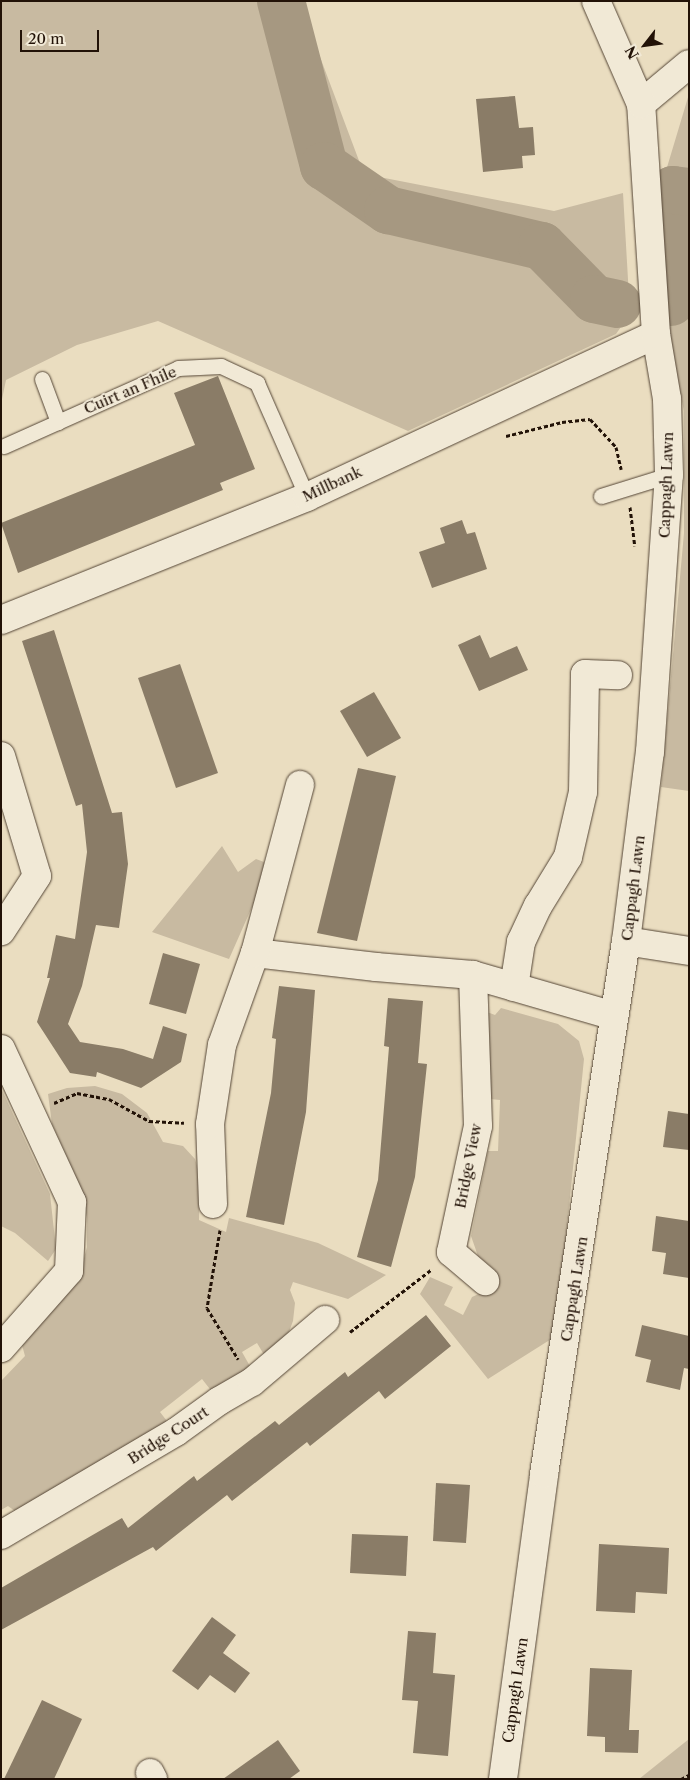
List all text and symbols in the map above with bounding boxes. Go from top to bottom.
scale bar [22,20,101,52]
north arrow [620,20,670,70]
text: 20 m [28,29,64,48]
text: N [621,43,643,62]
street label: Cuirt an Fhile [81,362,179,418]
street label: Cappagh Lawn [655,432,677,538]
street label: Millbank [299,462,365,506]
street label: Cappagh Lawn [618,834,648,942]
street label: Bridge View [451,1122,485,1210]
street label: Cappagh Lawn [557,1235,591,1343]
street label: Bridge Court [124,1402,212,1468]
street label: Cappagh Lawn [499,1636,531,1744]

